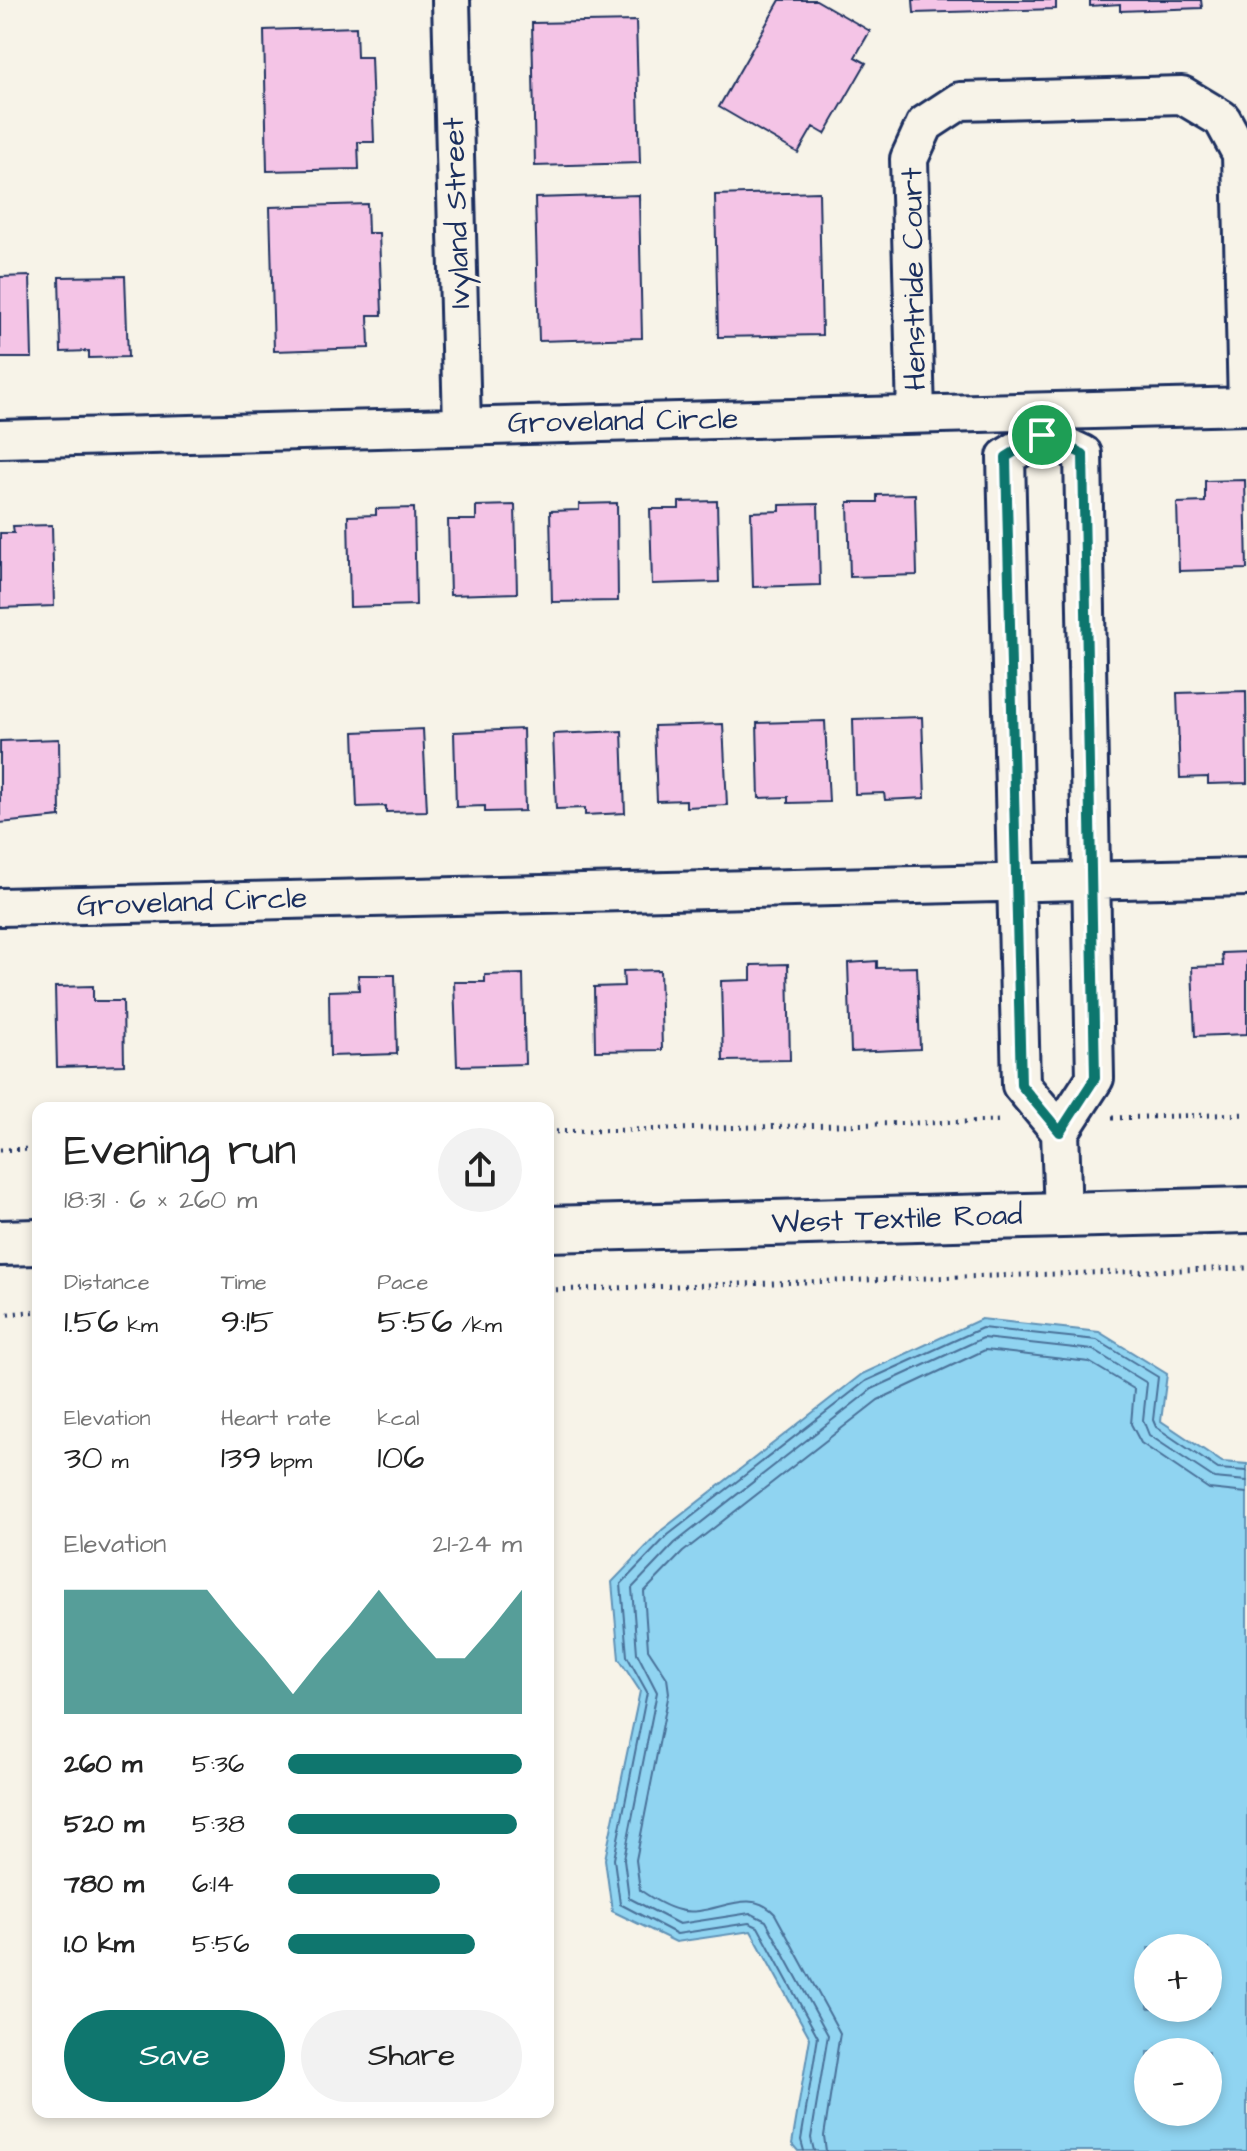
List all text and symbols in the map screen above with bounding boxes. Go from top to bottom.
street label: Ivyland Street [433,117,482,309]
street label: Henstride Court [891,167,937,391]
street label: Groveland Circle [507,398,739,444]
pin [1008,401,1076,469]
icon: arrive [1020,413,1064,457]
street label: Groveland Circle [76,877,308,927]
text: Evening run [64,1121,296,1182]
button: share [438,1128,522,1212]
text: 18:31 · 6 × 260 m [64,1182,257,1218]
street label: West Textile Road [771,1194,1023,1244]
text: Distance [64,1267,150,1298]
text: Time [221,1267,267,1298]
text: Pace [377,1267,428,1298]
text: 1.56 [64,1298,119,1346]
text: 9:15 [221,1298,274,1346]
text: 5:56 [377,1298,452,1346]
text: km [119,1310,158,1341]
text: /km [452,1310,502,1341]
text: Elevation [64,1403,151,1434]
text: Heart rate [221,1403,331,1434]
text: kcal [377,1403,419,1434]
text: 30 [64,1434,103,1482]
text: 139 [221,1434,262,1482]
text: 106 [377,1434,424,1482]
text: m [103,1446,129,1477]
text: bpm [262,1446,312,1477]
text: Elevation [64,1526,166,1562]
text: 21–24 m [432,1526,522,1562]
text: 260 m [64,1746,142,1782]
text: 5:36 [192,1746,244,1782]
text: 520 m [64,1806,144,1842]
text: 5:38 [192,1806,245,1842]
text: 780 m [64,1866,144,1902]
text: 6:14 [192,1866,234,1902]
text: 1.0 km [64,1926,134,1962]
text: 5:56 [192,1926,249,1962]
map controls [1134,1934,1222,2126]
button: + [1134,1934,1222,2022]
button: Save [64,2010,285,2102]
button: Share [301,2010,522,2102]
button: − [1134,2038,1222,2126]

